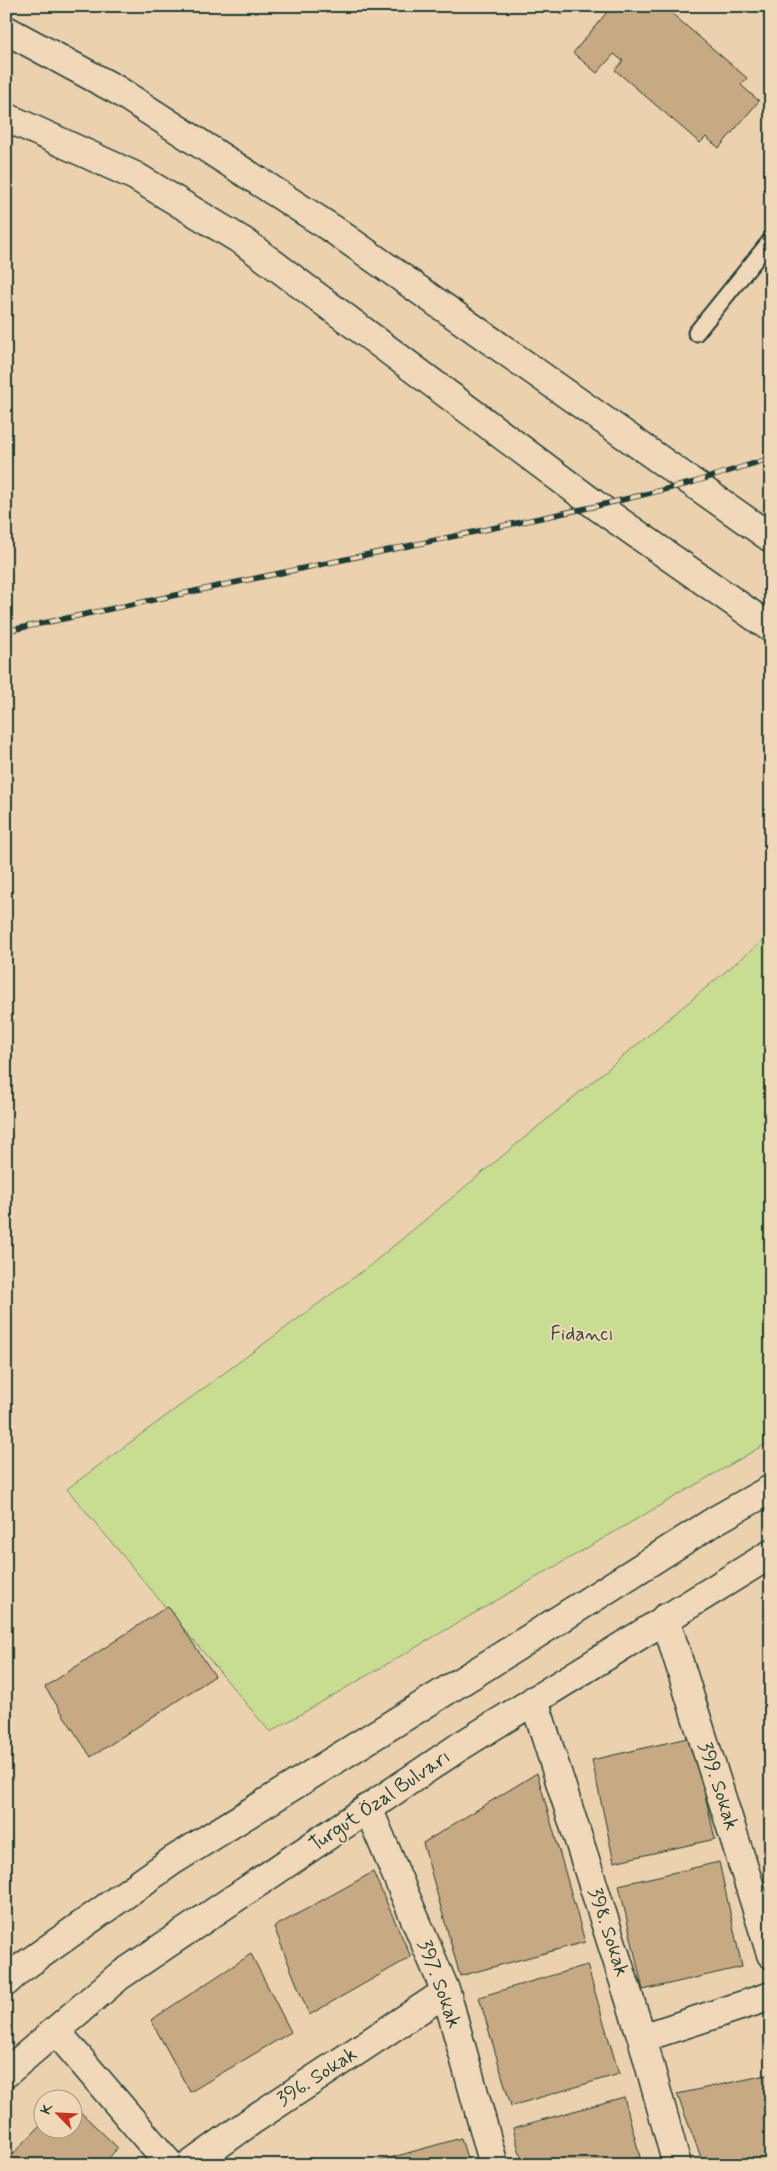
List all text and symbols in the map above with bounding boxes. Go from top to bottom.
park label: Fidancı [550,1321,614,1348]
street label: 399. Sokak [691,1738,745,1834]
street label: Turgut Özal Bulvarı [304,1744,456,1859]
street label: 398. Sokak [581,1884,635,1980]
street label: 397. Sokak [411,1936,467,2032]
street label: 396. Sokak [272,2041,362,2113]
north arrow [32,2088,82,2138]
text: K [37,2100,58,2117]

